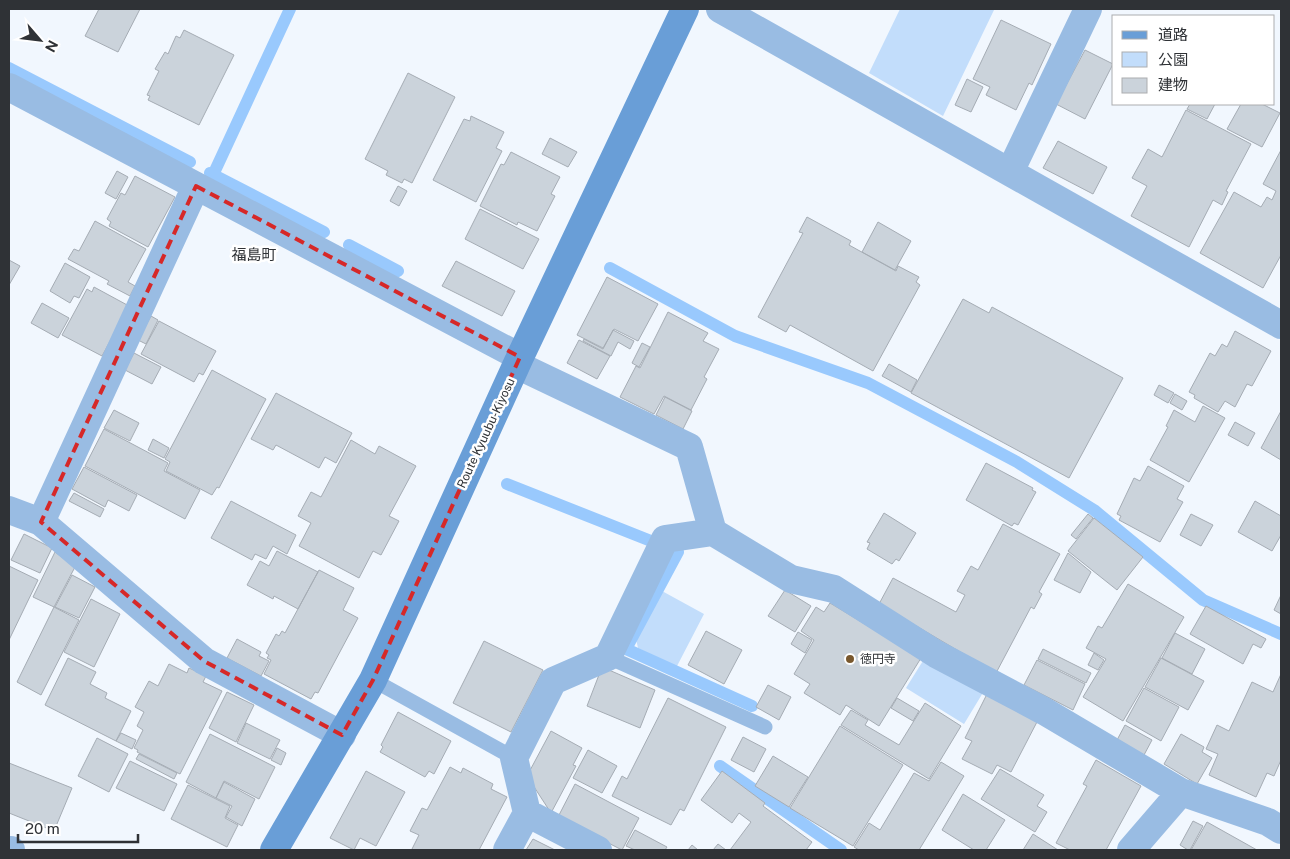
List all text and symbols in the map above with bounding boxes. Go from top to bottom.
north arrow [15,15,65,65]
legend [1112,15,1275,105]
text: 道路 [1158,26,1188,43]
text: N [42,38,61,55]
text: 公園 [1158,51,1188,68]
text: 建物 [1158,76,1188,93]
district label: 福島町 [231,246,277,263]
street label: Route Kyuubu-Kiyosu [454,376,518,490]
place label: 徳円寺 [860,652,896,666]
marker: 徳円寺 [844,653,856,665]
scale bar [18,812,138,844]
text: 20 m [25,820,60,837]

